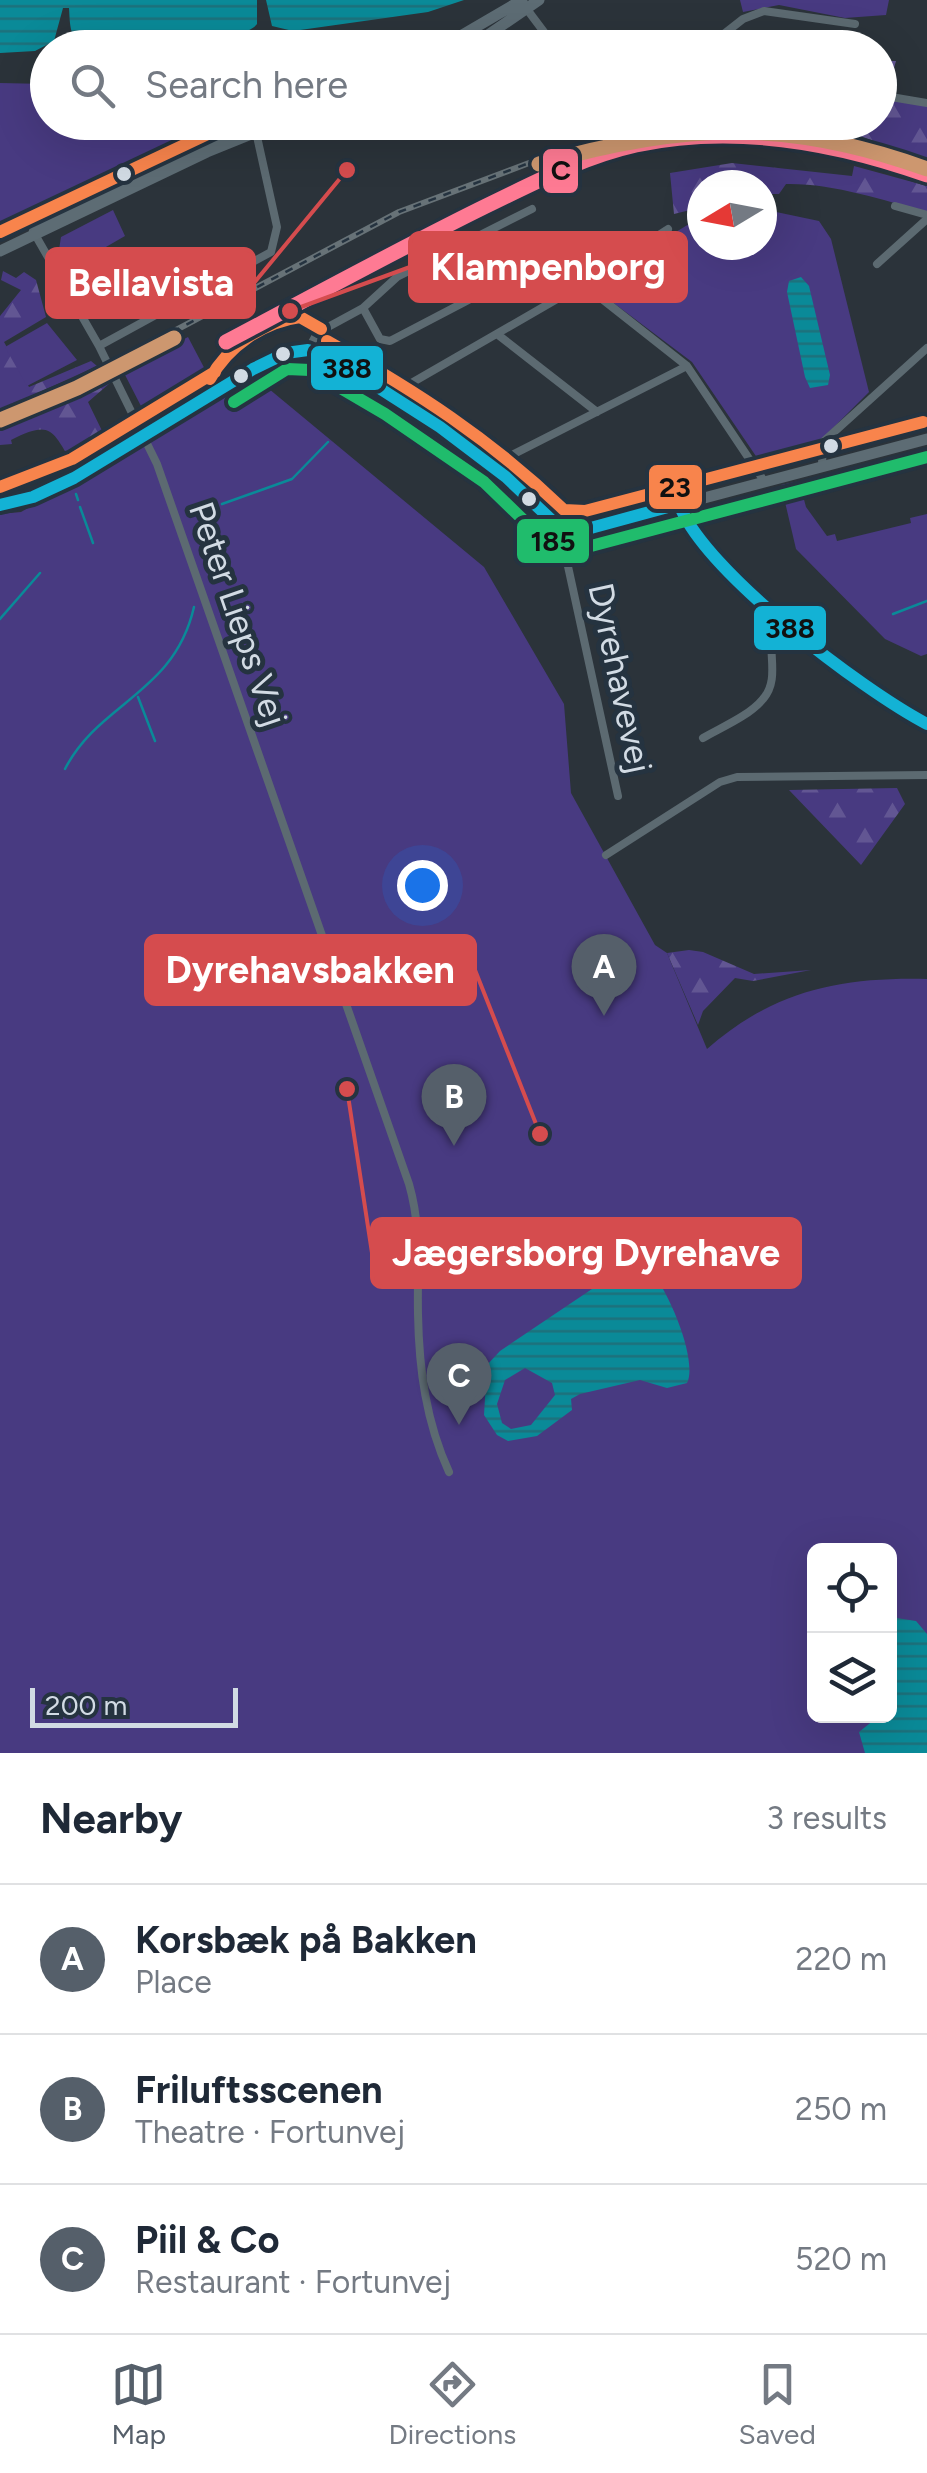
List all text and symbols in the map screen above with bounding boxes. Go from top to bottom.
search box [30,30,897,140]
icon: search [65,58,120,113]
text: Search here [145,62,348,108]
line badge: C [541,147,580,195]
text: C [551,153,571,187]
unlabelled marker [114,164,134,184]
north arrow [687,170,777,260]
callout: Klampenborg [410,233,686,301]
text: Klampenborg [430,244,666,290]
callout: Bellavista [47,249,254,317]
text: Bellavista [68,260,234,306]
unlabelled marker [273,344,293,364]
line badge: 388 [309,344,385,392]
text: 388 [322,351,372,385]
unlabelled marker [231,366,251,386]
unlabelled marker [821,436,841,456]
line badge: 23 [647,463,704,511]
text: 23 [659,470,691,504]
unlabelled marker [519,489,539,509]
street label: Peter Lieps Vej [180,496,296,732]
line badge: 185 [515,517,591,565]
text: 185 [530,524,576,558]
street label: Dyrehavevej [579,579,661,777]
line badge: 388 [752,604,828,652]
text: 388 [765,611,815,645]
your location [397,860,448,911]
pin: A [572,934,636,1016]
callout: Dyrehavsbakken [146,936,475,1004]
text: Dyrehavsbakken [165,947,455,993]
pin: B [422,1064,486,1146]
callout: Jægersborg Dyrehave [372,1219,800,1287]
text: Jægersborg Dyrehave [392,1230,780,1276]
pin: C [426,1342,492,1425]
map controls [807,1543,897,1723]
button: locate [807,1543,897,1633]
button: layers [807,1633,897,1723]
scale bar [30,1683,238,1728]
text: 200 m [45,1688,127,1722]
text: Nearby [40,1793,182,1844]
text: 3 results [767,1799,887,1837]
text: Korsbæk på Bakken [135,1917,477,1963]
text: A [61,1940,84,1978]
text: 220 m [796,1940,887,1978]
text: Place [135,1963,212,2001]
text: Friluftsscenen [135,2067,383,2113]
text: B [63,2090,82,2128]
text: 250 m [795,2090,887,2128]
text: Theatre · Fortunvej [135,2113,405,2151]
text: Piil & Co [135,2217,279,2263]
text: C [61,2240,84,2278]
text: 520 m [795,2240,887,2278]
text: Restaurant · Fortunvej [135,2263,451,2301]
tab: Map [111,2357,166,2451]
tab: Directions [389,2357,516,2451]
tab: Saved [739,2357,816,2451]

